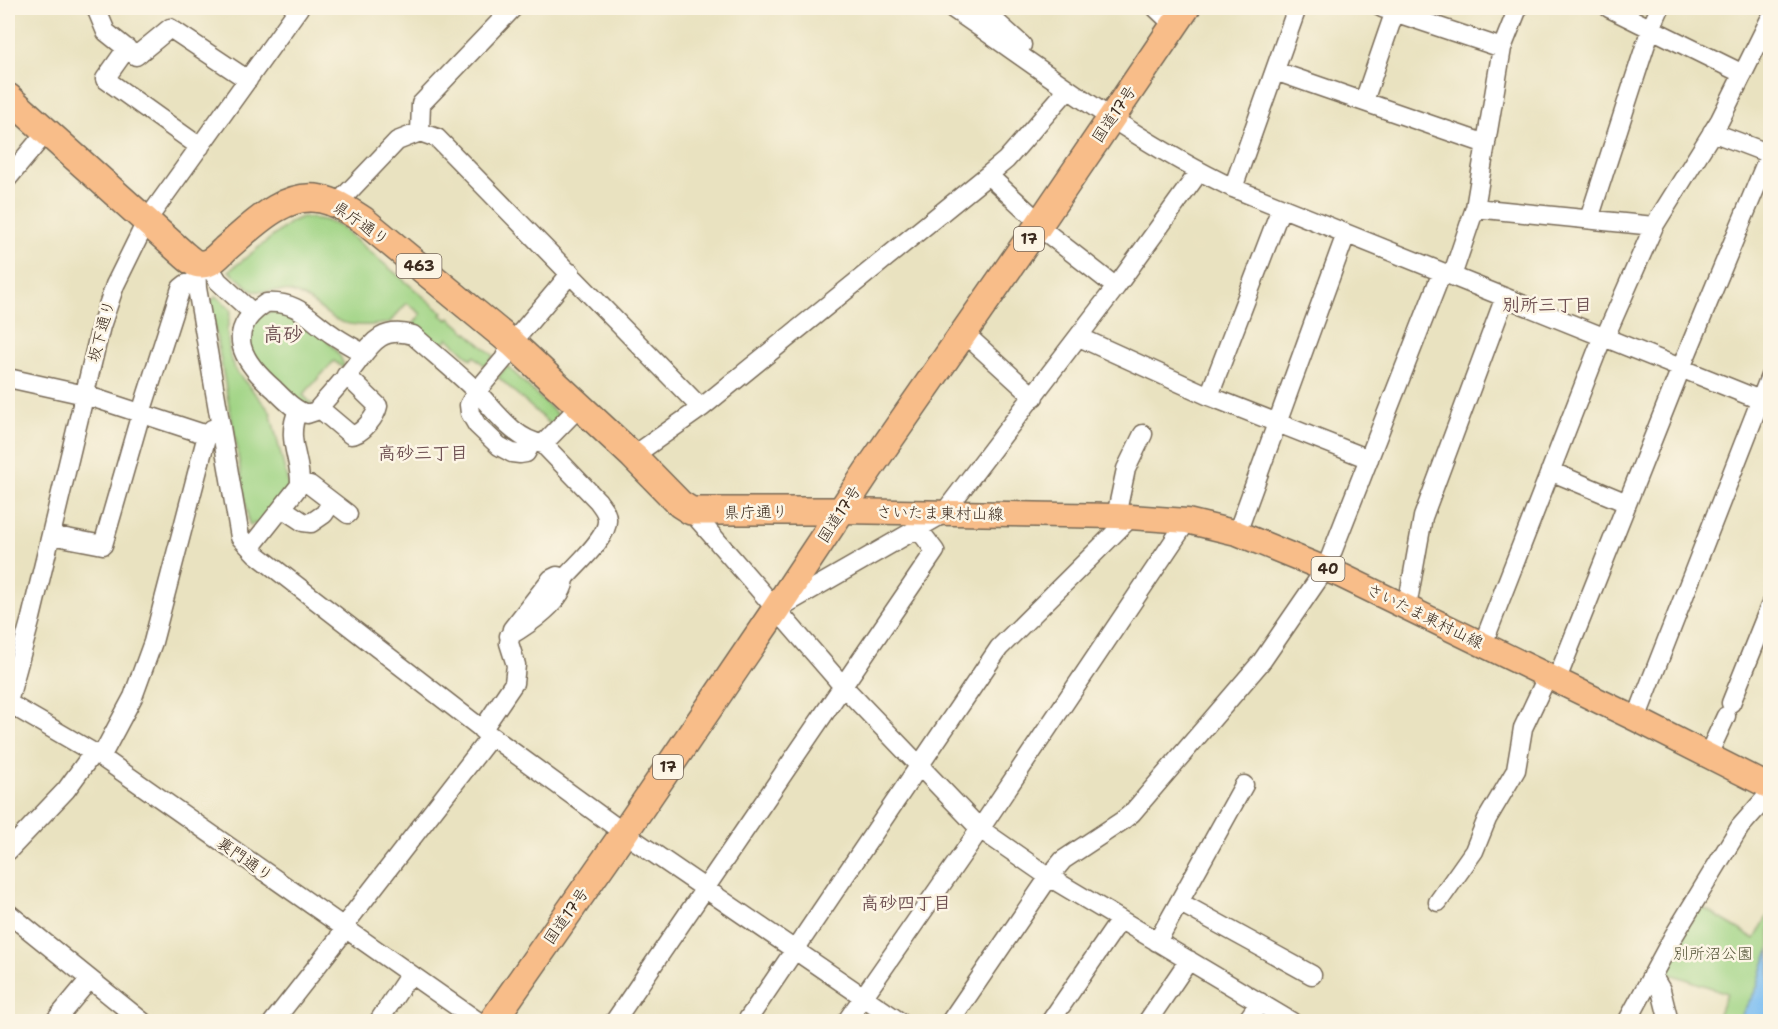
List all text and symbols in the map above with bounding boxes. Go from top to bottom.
street label: 国道17号 [1087,81,1141,147]
street label: 県庁通り [329,196,393,250]
road number: 17 [1014,227,1044,251]
road number: 463 [396,254,442,278]
district label: 別所三丁目 [1502,293,1592,317]
street label: 坂下通り [83,297,119,365]
district label: 高砂 [263,321,303,347]
district label: 高砂三丁目 [378,441,468,465]
street label: 国道17号 [812,481,866,547]
street label: 県庁通り [724,501,788,523]
street label: さいたま東村山線 [876,501,1004,525]
road number: 40 [1312,557,1344,581]
street label: さいたま東村山線 [1363,579,1487,653]
road number: 17 [653,755,683,779]
street label: 裏門通り [213,832,277,886]
street label: 国道17号 [539,883,593,949]
district label: 高砂四丁目 [861,891,951,915]
park label: 別所沼公園 [1673,943,1753,964]

